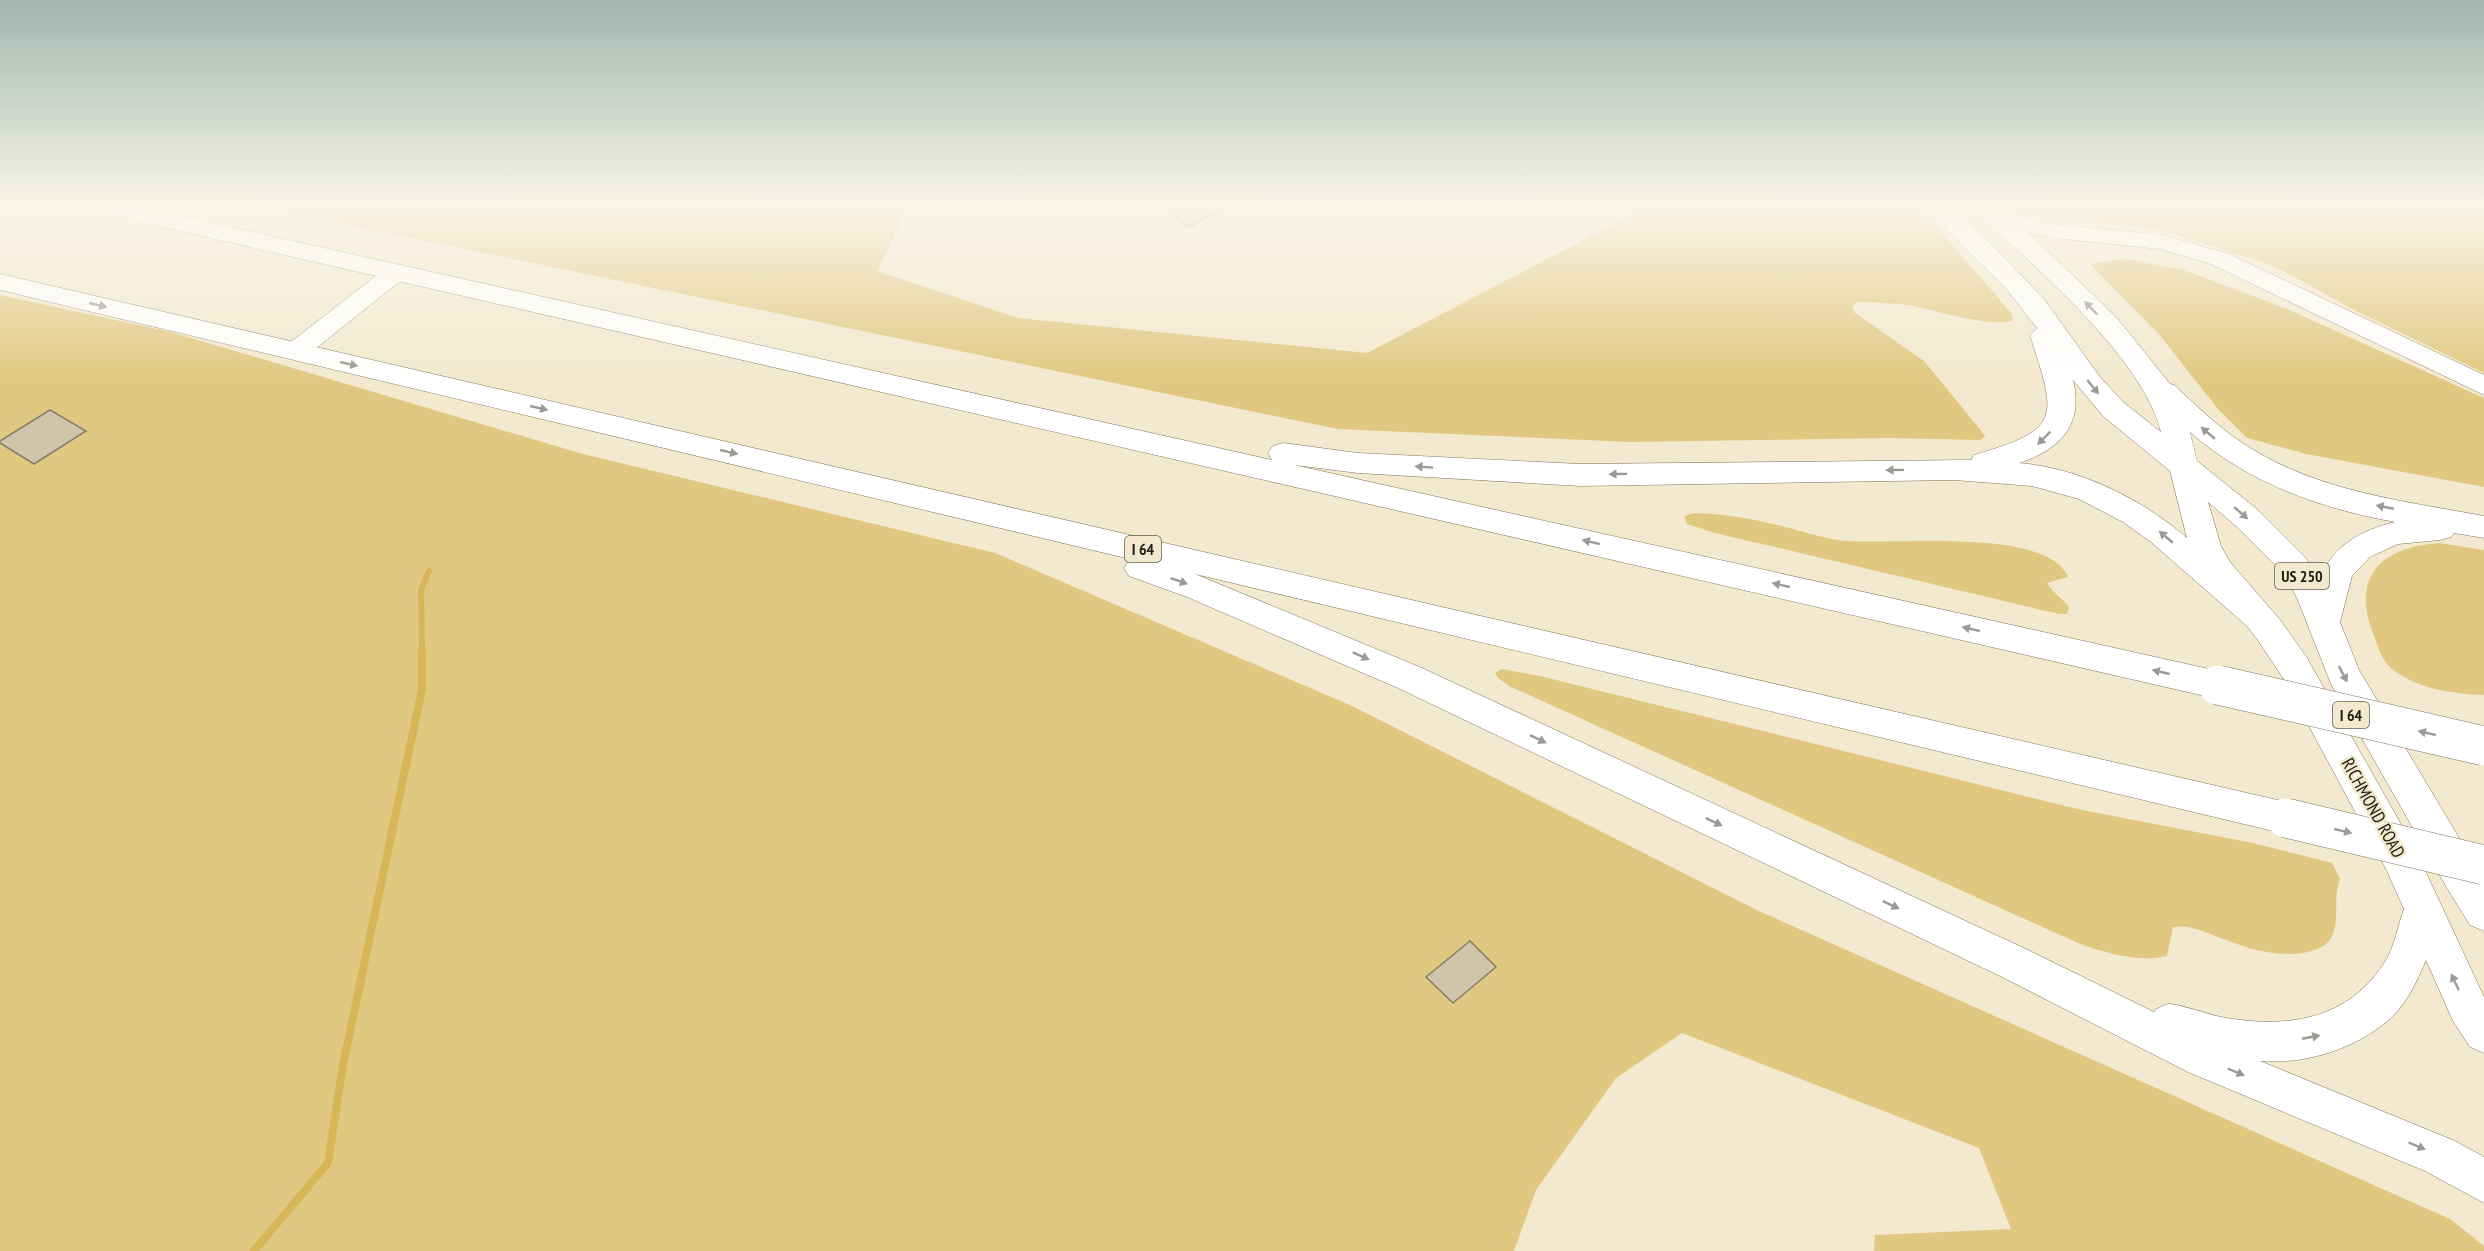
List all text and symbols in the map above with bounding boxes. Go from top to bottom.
one-way arrow [89,300,107,310]
one-way arrow [2084,300,2098,315]
one-way arrow [340,359,358,369]
one-way arrow [2086,379,2098,394]
one-way arrow [530,404,548,414]
one-way arrow [2200,426,2216,439]
one-way arrow [2038,430,2052,444]
one-way arrow [720,448,738,458]
one-way arrow [1414,463,1433,472]
one-way arrow [1886,465,1905,474]
one-way arrow [1609,469,1628,479]
one-way arrow [2376,502,2395,511]
one-way arrow [2233,506,2248,519]
one-way arrow [2158,531,2174,544]
road number: I 64 [1125,536,1161,562]
one-way arrow [1582,536,1600,546]
road number: US 250 [2275,563,2329,589]
one-way arrow [1170,577,1188,587]
one-way arrow [1772,580,1790,590]
one-way arrow [1962,623,1980,633]
one-way arrow [1353,652,1370,661]
one-way arrow [2338,666,2348,683]
one-way arrow [2152,667,2170,677]
road number: I 64 [2333,702,2369,728]
one-way arrow [2418,727,2436,737]
one-way arrow [1529,735,1546,744]
street label: RICHMOND ROAD [2337,754,2410,862]
one-way arrow [1706,818,1723,827]
one-way arrow [2333,827,2352,837]
one-way arrow [1882,900,1899,909]
one-way arrow [2451,973,2460,990]
one-way arrow [2301,1033,2320,1042]
one-way arrow [2228,1067,2246,1077]
one-way arrow [2408,1141,2426,1151]

